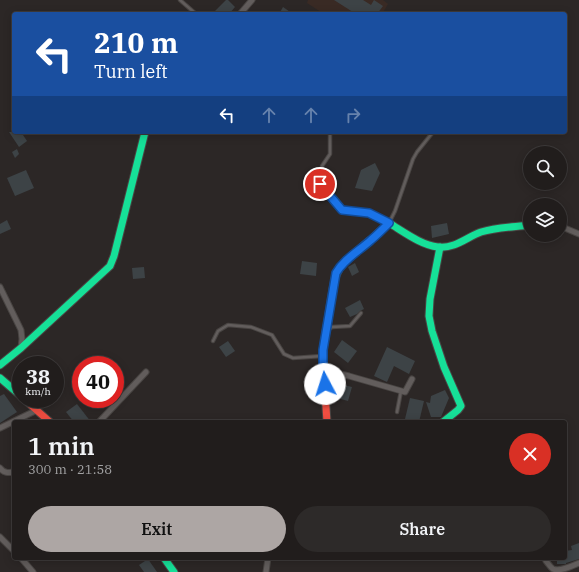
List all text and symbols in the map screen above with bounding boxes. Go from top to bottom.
text: 210 m [94,24,178,61]
icon: left [28,28,80,80]
text: Turn left [94,60,168,83]
icon: left [216,104,238,126]
icon: ahead [258,104,280,126]
icon: ahead [300,104,322,126]
icon: right [342,104,364,126]
map controls [523,146,567,242]
button: search [523,146,567,190]
pin [303,167,337,201]
icon: arrive [309,173,331,195]
button: layers [523,198,567,242]
speed limit sign: 40 [72,356,124,408]
text: 38 [26,363,50,390]
position arrow [304,363,346,405]
text: km/h [25,385,51,398]
text: 1 min [28,430,95,462]
button: close [509,433,551,475]
text: 300 m · 21:58 [28,461,112,478]
button: Exit [28,506,286,552]
button: Share [294,506,551,552]

